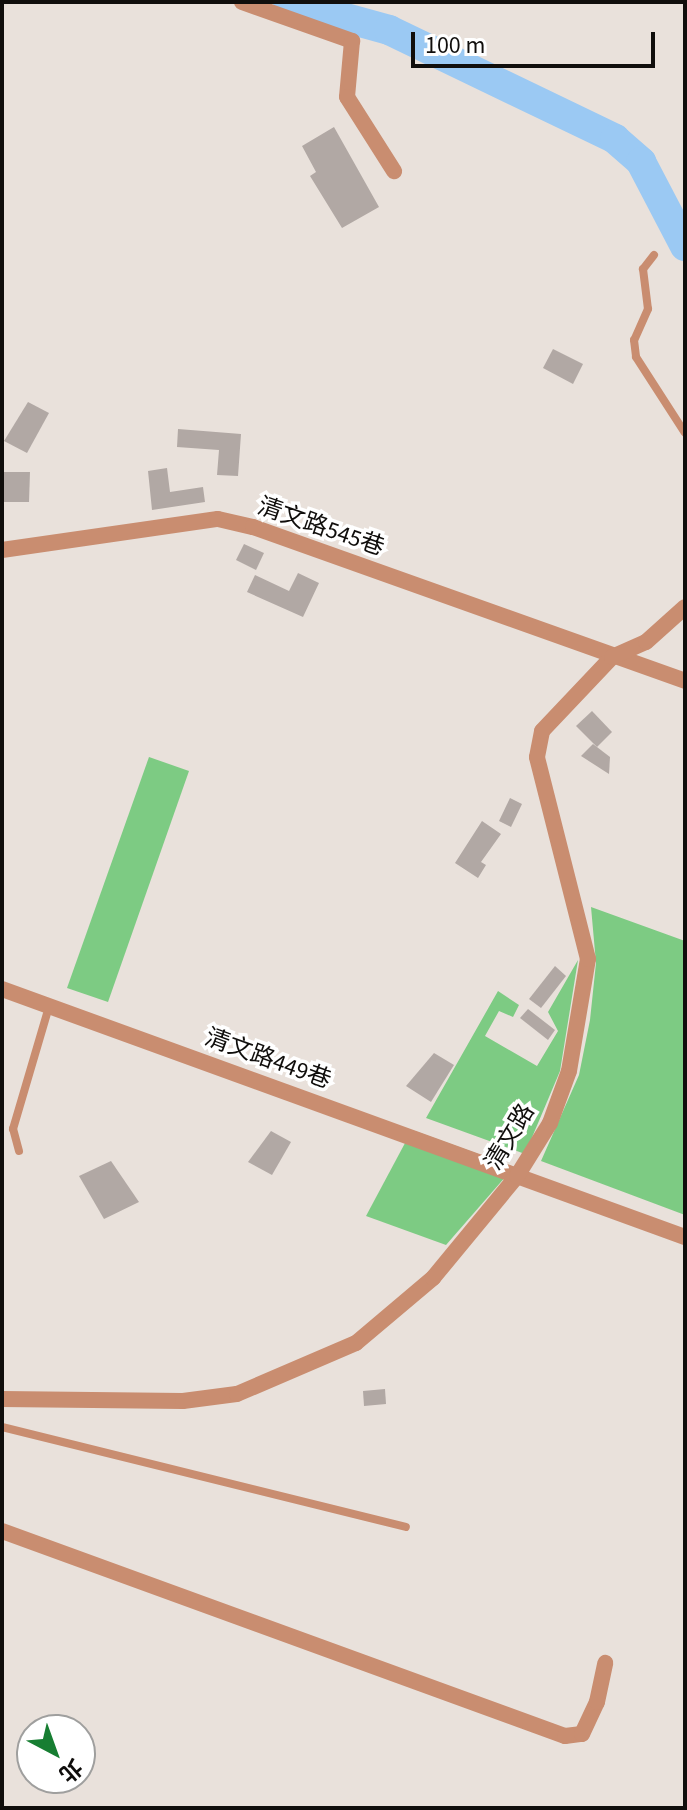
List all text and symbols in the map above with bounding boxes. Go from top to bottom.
scale bar [415,16,659,66]
text: 100 m [425,28,485,63]
street label: 清文路545巷 [254,492,388,562]
street label: 清文路449巷 [201,1023,335,1095]
street label: 清文路 [479,1099,541,1175]
north arrow [16,1714,96,1794]
text: 北 [52,1751,89,1790]

